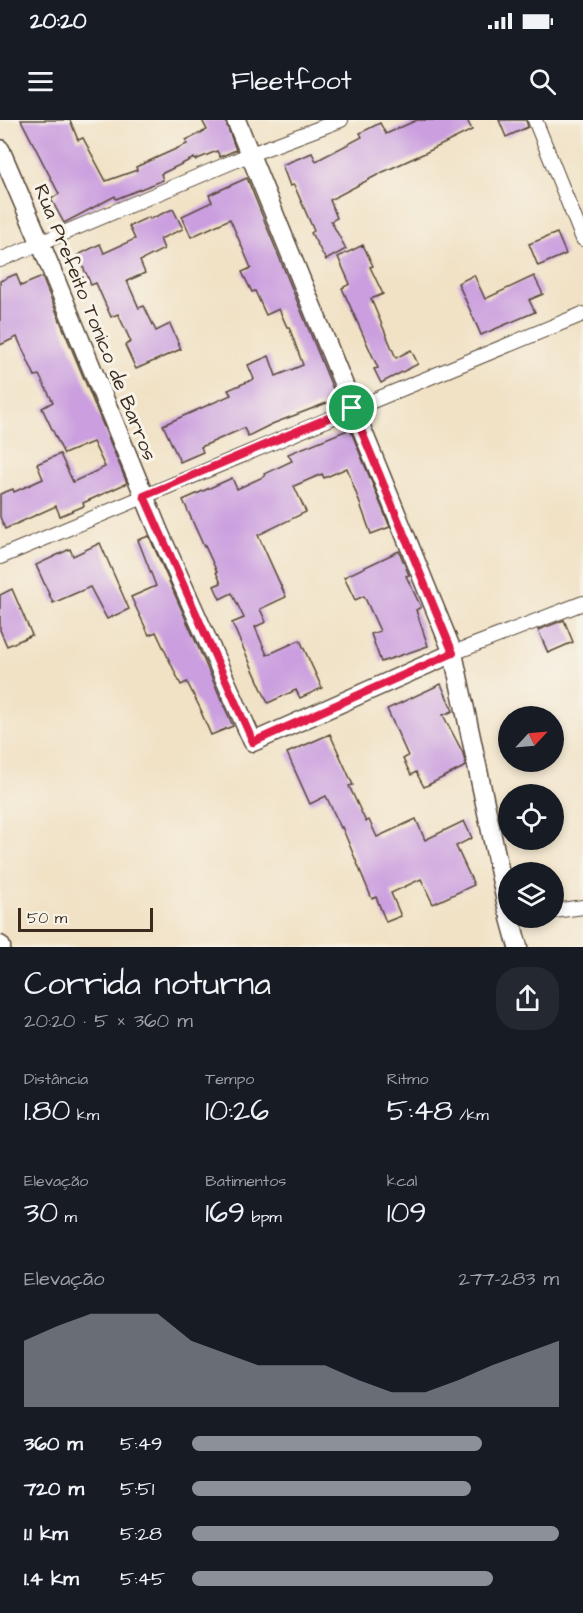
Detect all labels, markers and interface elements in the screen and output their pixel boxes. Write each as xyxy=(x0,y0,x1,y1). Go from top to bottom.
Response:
text: 20:20 xyxy=(30,6,87,37)
text: Fleetfoot xyxy=(231,62,352,100)
icon: menu xyxy=(24,65,57,98)
icon: search xyxy=(526,65,559,98)
street label: Rua Prefeito Tonico de Barros xyxy=(27,180,163,465)
pin xyxy=(326,382,377,433)
icon: arrive xyxy=(335,391,368,424)
north arrow xyxy=(498,706,564,772)
map controls xyxy=(498,706,564,928)
button: locate xyxy=(498,784,564,850)
button: layers xyxy=(498,862,564,928)
scale bar xyxy=(18,905,153,932)
text: 50 m xyxy=(27,907,67,929)
text: Corrida noturna xyxy=(24,961,271,1007)
button: share xyxy=(496,967,559,1030)
text: 20:20 · 5 × 360 m xyxy=(24,1007,193,1035)
text: Distância xyxy=(24,1068,88,1090)
text: Tempo xyxy=(205,1068,254,1090)
text: Ritmo xyxy=(387,1068,428,1090)
text: 1.80 xyxy=(24,1090,70,1132)
text: 10:26 xyxy=(205,1090,269,1132)
text: 5:48 xyxy=(387,1090,453,1132)
text: km xyxy=(70,1104,99,1126)
text: /km xyxy=(453,1104,489,1126)
text: Elevação xyxy=(24,1170,88,1192)
text: Batimentos xyxy=(205,1170,286,1192)
text: kcal xyxy=(387,1170,417,1192)
text: 30 xyxy=(24,1192,58,1234)
text: 169 xyxy=(205,1192,245,1234)
text: 109 xyxy=(387,1192,427,1234)
text: m xyxy=(58,1206,77,1228)
text: bpm xyxy=(245,1206,282,1228)
text: Elevação xyxy=(24,1265,104,1293)
text: 277–283 m xyxy=(459,1265,559,1293)
text: 360 m xyxy=(24,1430,83,1458)
text: 5:49 xyxy=(120,1430,163,1458)
text: 720 m xyxy=(24,1475,84,1503)
text: 5:51 xyxy=(120,1475,154,1503)
text: 1.1 km xyxy=(24,1520,68,1548)
text: 5:28 xyxy=(120,1520,162,1548)
text: 1.4 km xyxy=(24,1565,79,1593)
text: 5:45 xyxy=(120,1565,165,1593)

